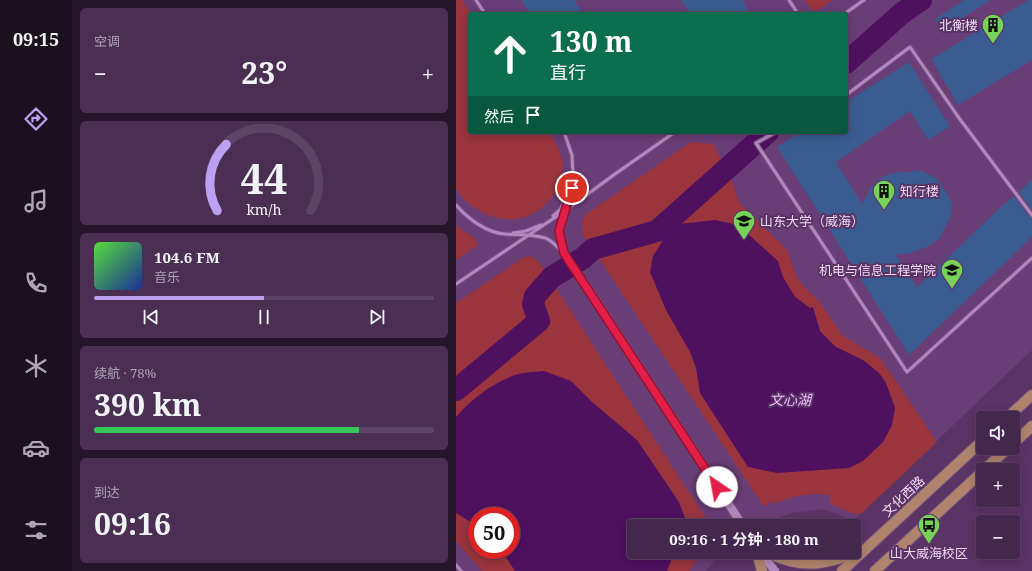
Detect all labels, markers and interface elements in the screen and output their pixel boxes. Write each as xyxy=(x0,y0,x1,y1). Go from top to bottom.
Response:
building icon: 北衡楼 xyxy=(980,12,1006,45)
place label: 北衡楼 xyxy=(939,16,978,34)
text: 130 m xyxy=(550,22,632,60)
text: 09:15 xyxy=(13,27,59,51)
icon: ahead xyxy=(484,28,536,80)
text: 空调 xyxy=(94,32,120,50)
text: 23° xyxy=(241,52,287,93)
text: − xyxy=(94,58,107,88)
text: + xyxy=(422,58,434,88)
text: 直行 xyxy=(550,60,586,84)
icon: arrive xyxy=(522,104,544,126)
icon: directions xyxy=(22,105,50,133)
text: 然后 xyxy=(484,106,514,126)
text: 44 xyxy=(240,150,288,206)
pin xyxy=(555,171,589,205)
icon: arrive xyxy=(561,177,583,199)
building icon: 知行楼 xyxy=(871,178,897,211)
place label: 知行楼 xyxy=(900,182,939,200)
icon: music xyxy=(22,187,50,215)
text: km/h xyxy=(246,199,282,218)
school or university icon: 山东大学（威海） xyxy=(731,208,757,241)
place label: 山东大学（威海） xyxy=(760,212,864,230)
text: 104.6 FM xyxy=(154,247,220,267)
school or university icon: 机电与信息工程学院 xyxy=(939,257,965,290)
place label: 机电与信息工程学院 xyxy=(819,261,936,279)
text: 音乐 xyxy=(154,268,180,286)
icon: phone xyxy=(22,269,50,297)
icon: previous xyxy=(140,306,162,328)
icon: pause xyxy=(253,306,275,328)
icon: next xyxy=(366,306,388,328)
icon: climate xyxy=(22,352,50,380)
text: 续航 · 78% xyxy=(94,364,156,382)
text: 390 km xyxy=(94,384,201,425)
water label: 文心湖 xyxy=(769,390,813,409)
map controls xyxy=(976,411,1020,559)
button: sound xyxy=(976,411,1020,455)
icon: car xyxy=(22,434,50,462)
button: + xyxy=(976,463,1020,507)
position arrow xyxy=(696,466,738,508)
street label: 文化西路 xyxy=(878,472,928,520)
text: 到达 xyxy=(94,483,120,501)
text: 09:16 xyxy=(94,503,171,544)
speed limit sign: 50 xyxy=(468,507,520,559)
bus stop icon: 山大威海校区 xyxy=(916,512,942,545)
button: − xyxy=(976,515,1020,559)
icon: filters xyxy=(22,516,50,544)
text: 09:16 · 1 分钟 · 180 m xyxy=(669,529,819,549)
place label: 山大威海校区 xyxy=(890,544,968,562)

